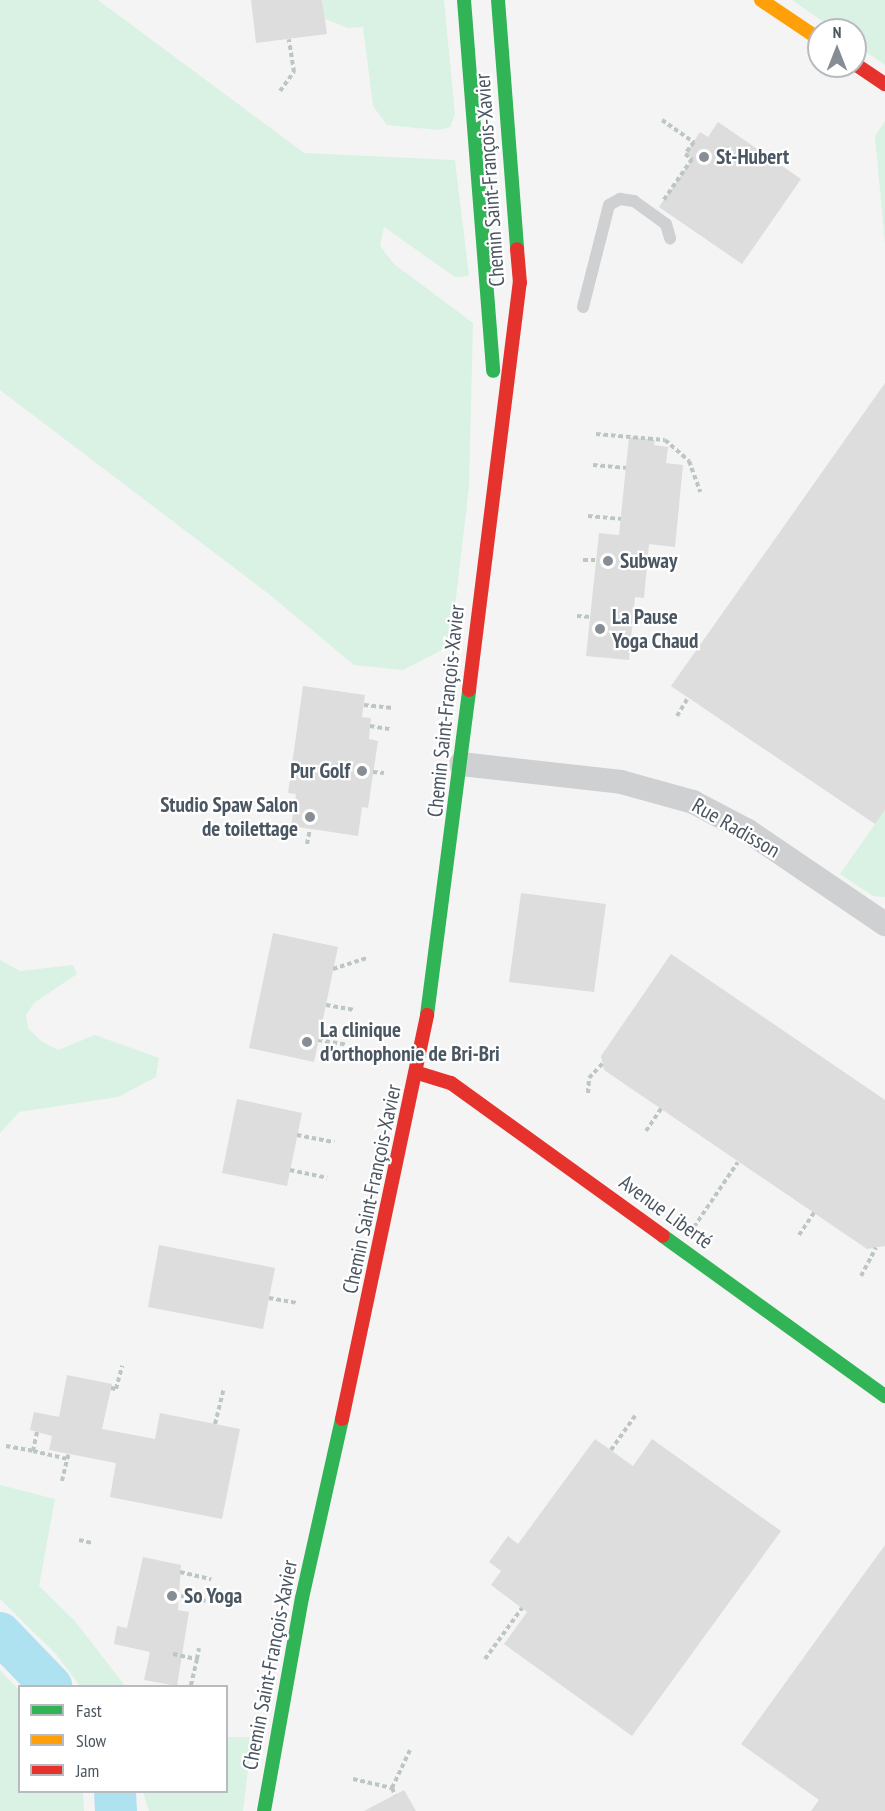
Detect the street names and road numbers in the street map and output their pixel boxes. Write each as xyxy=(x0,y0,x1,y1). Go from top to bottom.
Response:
street label: Chemin Saint-François-Xavier xyxy=(470,73,510,287)
street label: Chemin Saint-François-Xavier xyxy=(422,604,470,818)
street label: Rue Radisson xyxy=(688,793,784,863)
street label: Chemin Saint-François-Xavier xyxy=(337,1082,407,1296)
street label: Avenue Liberté xyxy=(614,1170,718,1254)
street label: Chemin Saint-François-Xavier xyxy=(237,1558,303,1772)

